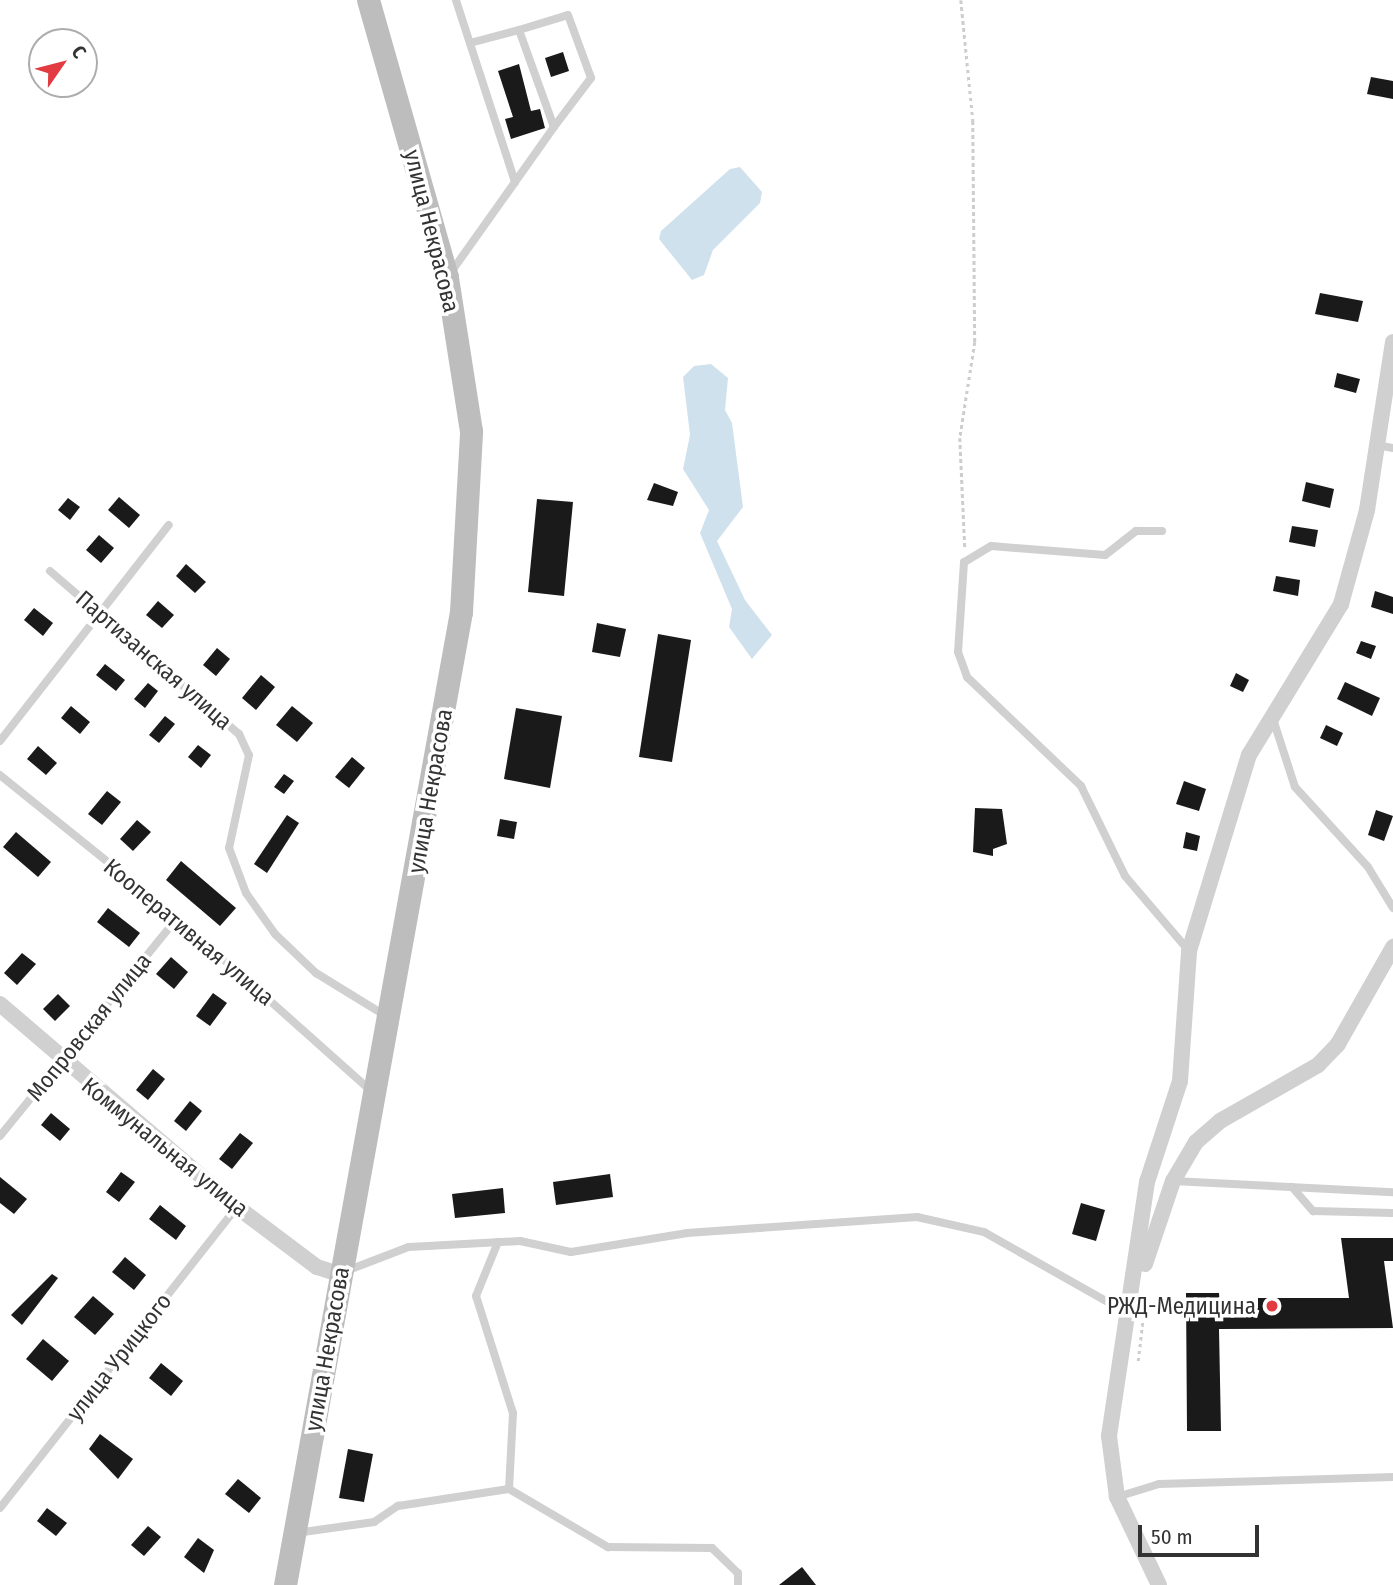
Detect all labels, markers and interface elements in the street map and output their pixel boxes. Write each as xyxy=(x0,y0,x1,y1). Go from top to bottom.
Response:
north arrow xyxy=(28,28,98,98)
text: С xyxy=(67,41,91,62)
street label: улица Некрасова xyxy=(398,147,466,315)
street label: Партизанская улица xyxy=(70,585,238,735)
street label: улица Некрасова xyxy=(402,707,458,875)
street label: Кооперативная улица xyxy=(98,853,280,1011)
street label: Мопровская улица xyxy=(21,947,157,1107)
street label: Коммунальная улица xyxy=(76,1071,254,1223)
street label: улица Некрасова xyxy=(299,1265,355,1433)
street label: улица Урицкого xyxy=(61,1288,177,1426)
place label: РЖД-Медицина xyxy=(1107,1292,1256,1320)
marker: РЖД-Медицина xyxy=(1262,1296,1282,1316)
scale bar xyxy=(1141,1512,1262,1556)
text: 50 m xyxy=(1151,1524,1193,1550)

